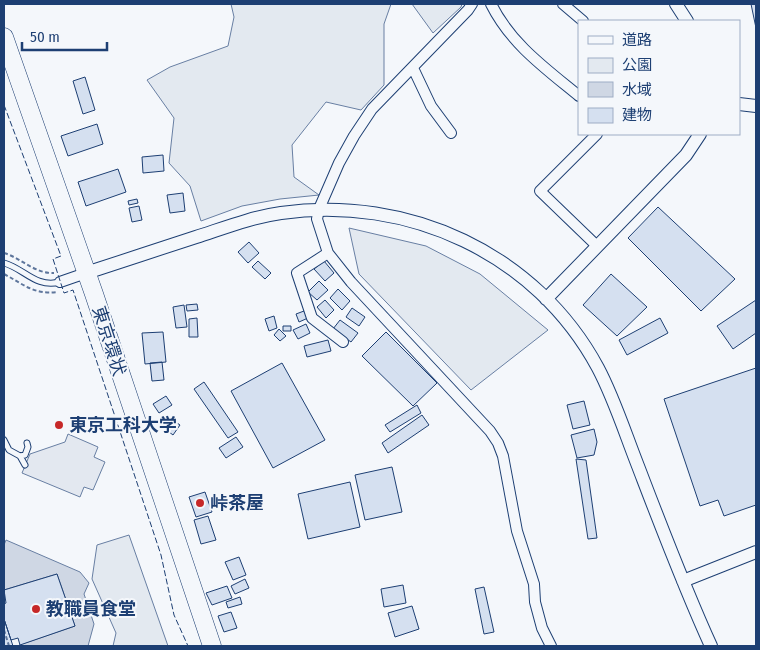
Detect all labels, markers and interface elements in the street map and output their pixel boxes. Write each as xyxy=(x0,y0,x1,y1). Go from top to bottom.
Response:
scale bar xyxy=(22,20,108,52)
legend xyxy=(578,20,740,135)
text: 50 m xyxy=(30,28,60,46)
text: 道路 xyxy=(622,31,652,49)
text: 公園 xyxy=(622,56,652,74)
text: 水域 xyxy=(622,81,652,99)
text: 建物 xyxy=(622,106,652,124)
street label: 東京環状 xyxy=(87,303,131,379)
place label: 東京工科大学 xyxy=(69,414,177,436)
marker: 東京工科大学 xyxy=(53,419,65,431)
place label: 峠茶屋 xyxy=(210,492,264,514)
marker: 峠茶屋 xyxy=(194,497,206,509)
place label: 教職員食堂 xyxy=(46,598,136,620)
marker: 教職員食堂 xyxy=(30,603,42,615)

